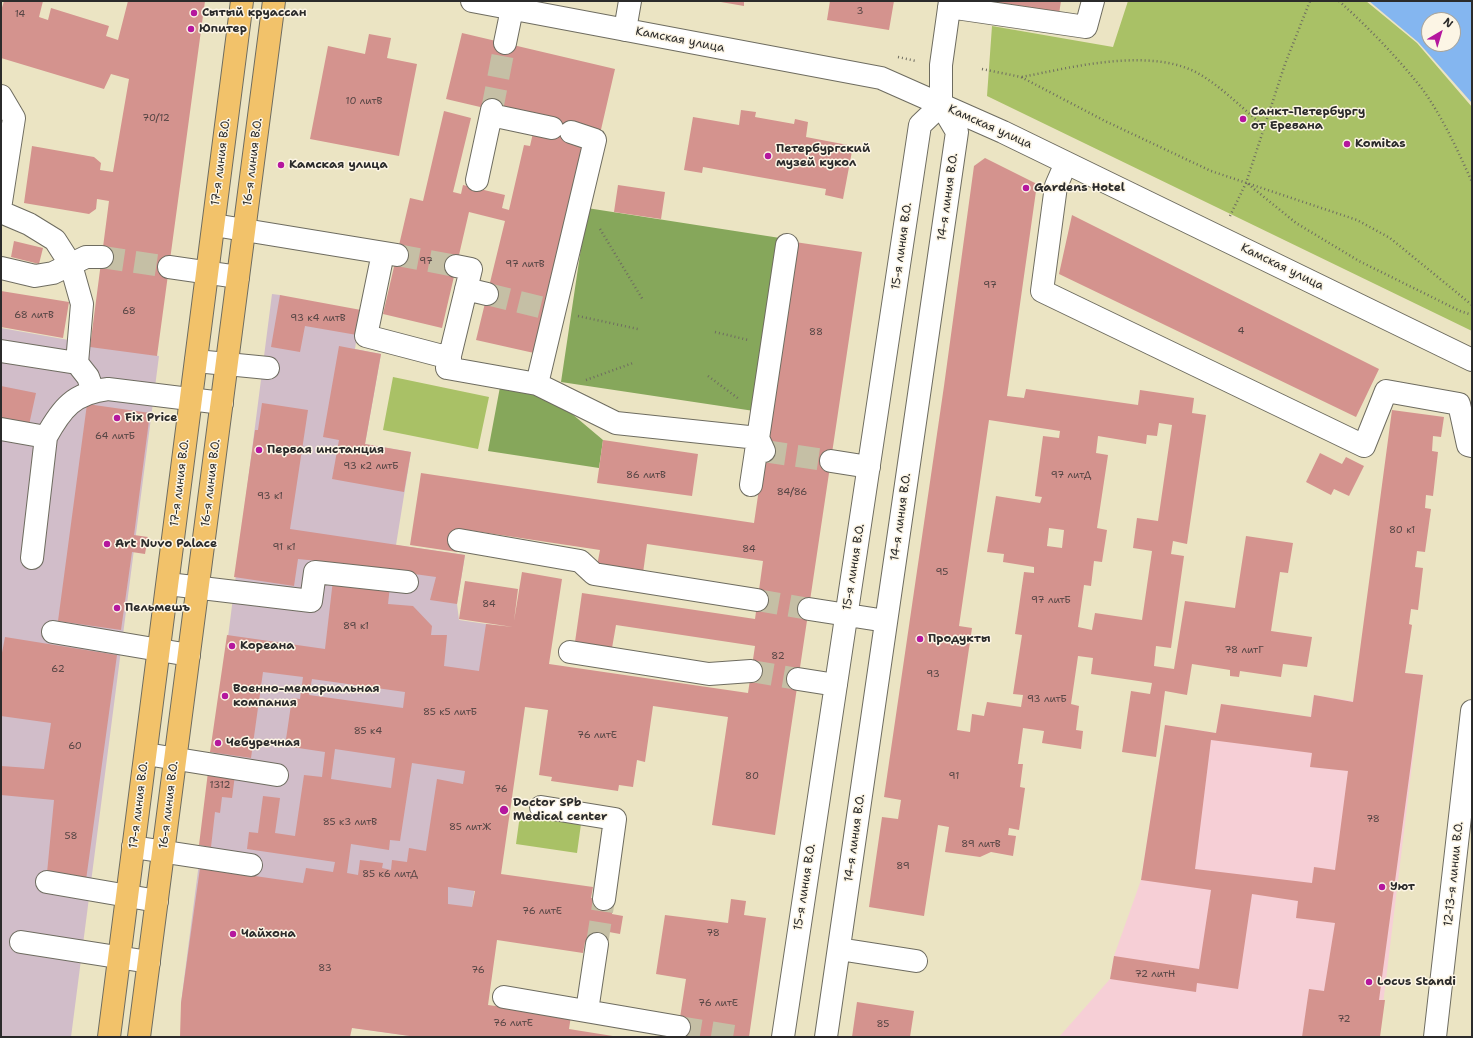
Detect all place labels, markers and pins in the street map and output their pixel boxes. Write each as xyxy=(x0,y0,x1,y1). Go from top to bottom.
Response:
place label: Сытый круассан xyxy=(202,6,307,20)
marker: Сытый круассан xyxy=(189,8,199,18)
place label: Юпитер xyxy=(199,22,247,36)
marker: Юпитер xyxy=(186,24,196,34)
place label: Санкт-Петербургу от Еревана xyxy=(1251,105,1365,133)
marker: Санкт-Петербургу от Еревана xyxy=(1238,114,1248,124)
place label: Komitas xyxy=(1355,137,1405,151)
marker: Komitas xyxy=(1342,139,1352,149)
place label: Петербургский музей кукол xyxy=(776,142,870,170)
marker: Петербургский музей кукол xyxy=(763,151,773,161)
place label: Камская улица xyxy=(289,158,388,172)
marker: Камская улица xyxy=(276,160,286,170)
place label: Gardens Hotel xyxy=(1034,181,1125,195)
marker: Gardens Hotel xyxy=(1021,183,1031,193)
place label: Fix Price xyxy=(125,411,178,425)
marker: Fix Price xyxy=(112,413,122,423)
place label: Первая инстанция xyxy=(267,443,384,457)
marker: Первая инстанция xyxy=(254,445,264,455)
place label: Art Nuvo Palace xyxy=(115,537,217,551)
marker: Art Nuvo Palace xyxy=(102,539,112,549)
place label: Пельмешъ xyxy=(125,601,190,615)
marker: Пельмешъ xyxy=(112,603,122,613)
place label: Продукты xyxy=(928,632,990,646)
marker: Продукты xyxy=(915,634,925,644)
place label: Кореана xyxy=(240,639,294,653)
marker: Кореана xyxy=(227,641,237,651)
place label: Военно-мемориальная компания xyxy=(233,682,380,710)
marker: Военно-мемориальная компания xyxy=(220,691,230,701)
place label: Чебуречная xyxy=(226,736,300,750)
marker: Чебуречная xyxy=(213,738,223,748)
place label: Doctor SPb Medical center xyxy=(513,796,608,824)
marker: Doctor SPb Medical center xyxy=(498,804,510,816)
place label: Уют xyxy=(1390,880,1415,894)
marker: Уют xyxy=(1377,882,1387,892)
place label: Чайхона xyxy=(241,927,296,941)
marker: Чайхона xyxy=(228,929,238,939)
place label: Locus Standi xyxy=(1377,975,1456,989)
marker: Locus Standi xyxy=(1364,977,1374,987)

